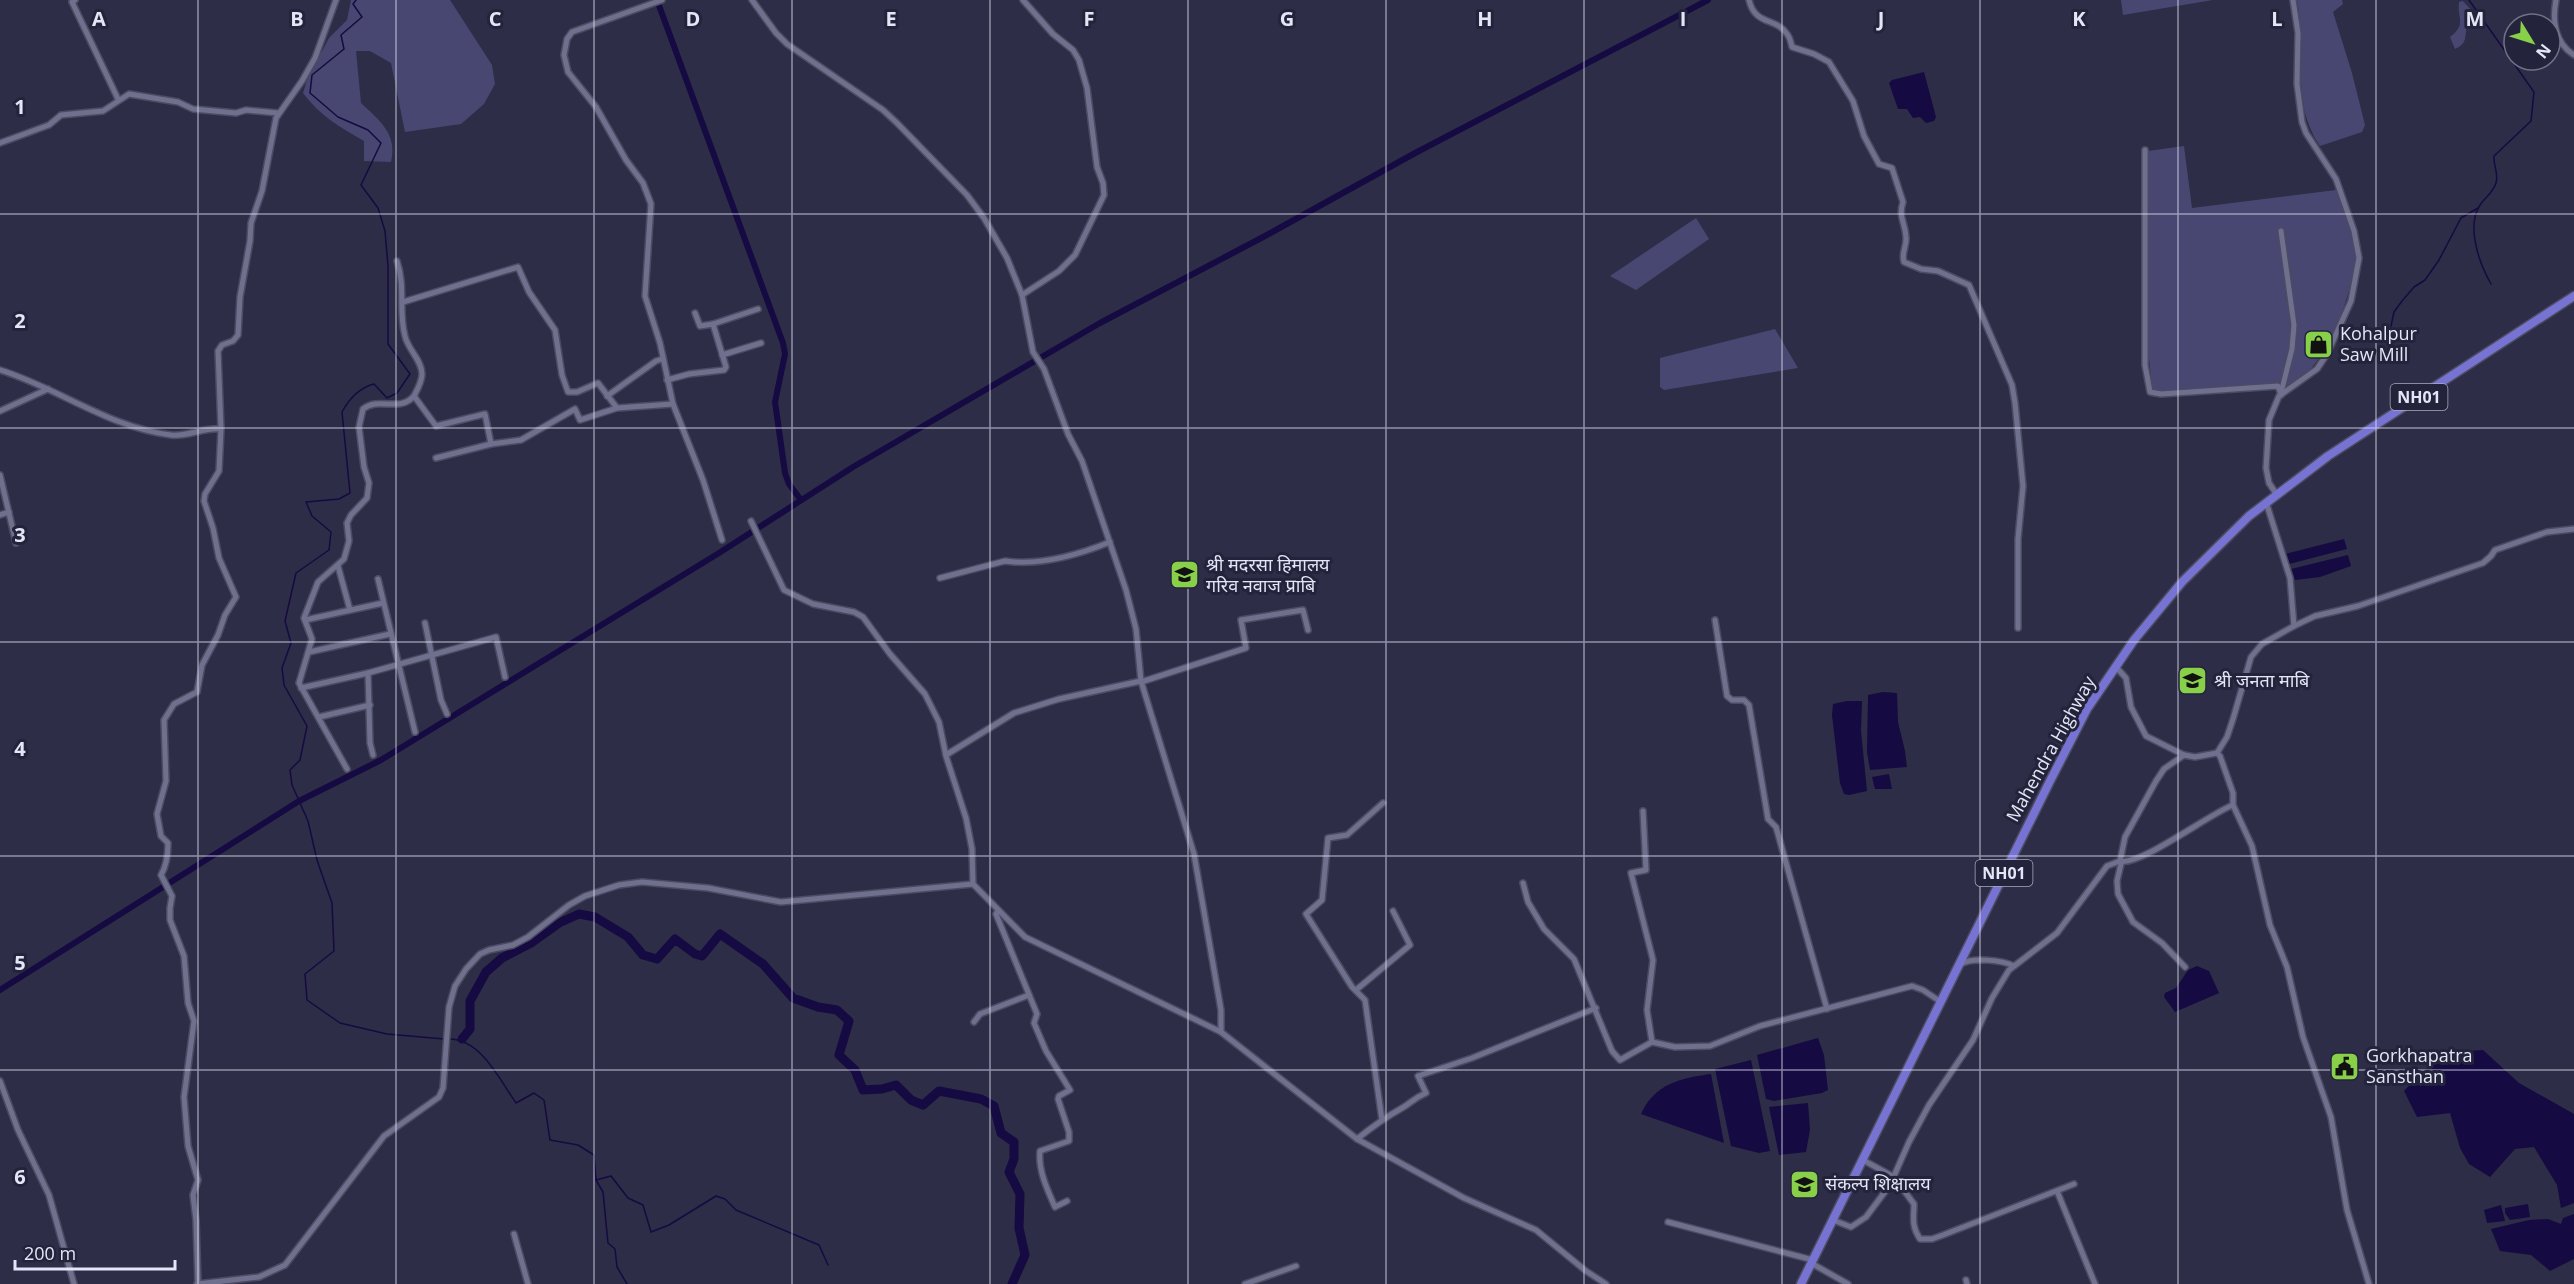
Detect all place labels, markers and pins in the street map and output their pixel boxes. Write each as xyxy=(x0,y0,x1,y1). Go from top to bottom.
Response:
place label: Kohalpur Saw Mill xyxy=(2340,321,2417,366)
shop icon: Kohalpur Saw Mill xyxy=(2303,328,2335,360)
place label: श्री मदरसा हिमालय गरिव नवाज प्राबि xyxy=(1206,552,1330,597)
school or university icon: श्री मदरसा हिमालय गरिव नवाज प्राबि xyxy=(1169,559,1201,591)
school or university icon: श्री जनता माबि xyxy=(2177,665,2209,697)
place label: श्री जनता माबि xyxy=(2214,668,2310,692)
place label: Gorkhapatra Sansthan xyxy=(2366,1043,2473,1088)
public building icon: Gorkhapatra Sansthan xyxy=(2329,1050,2361,1082)
school or university icon: संकल्प शिक्षालय xyxy=(1788,1168,1820,1200)
place label: संकल्प शिक्षालय xyxy=(1825,1171,1931,1195)

